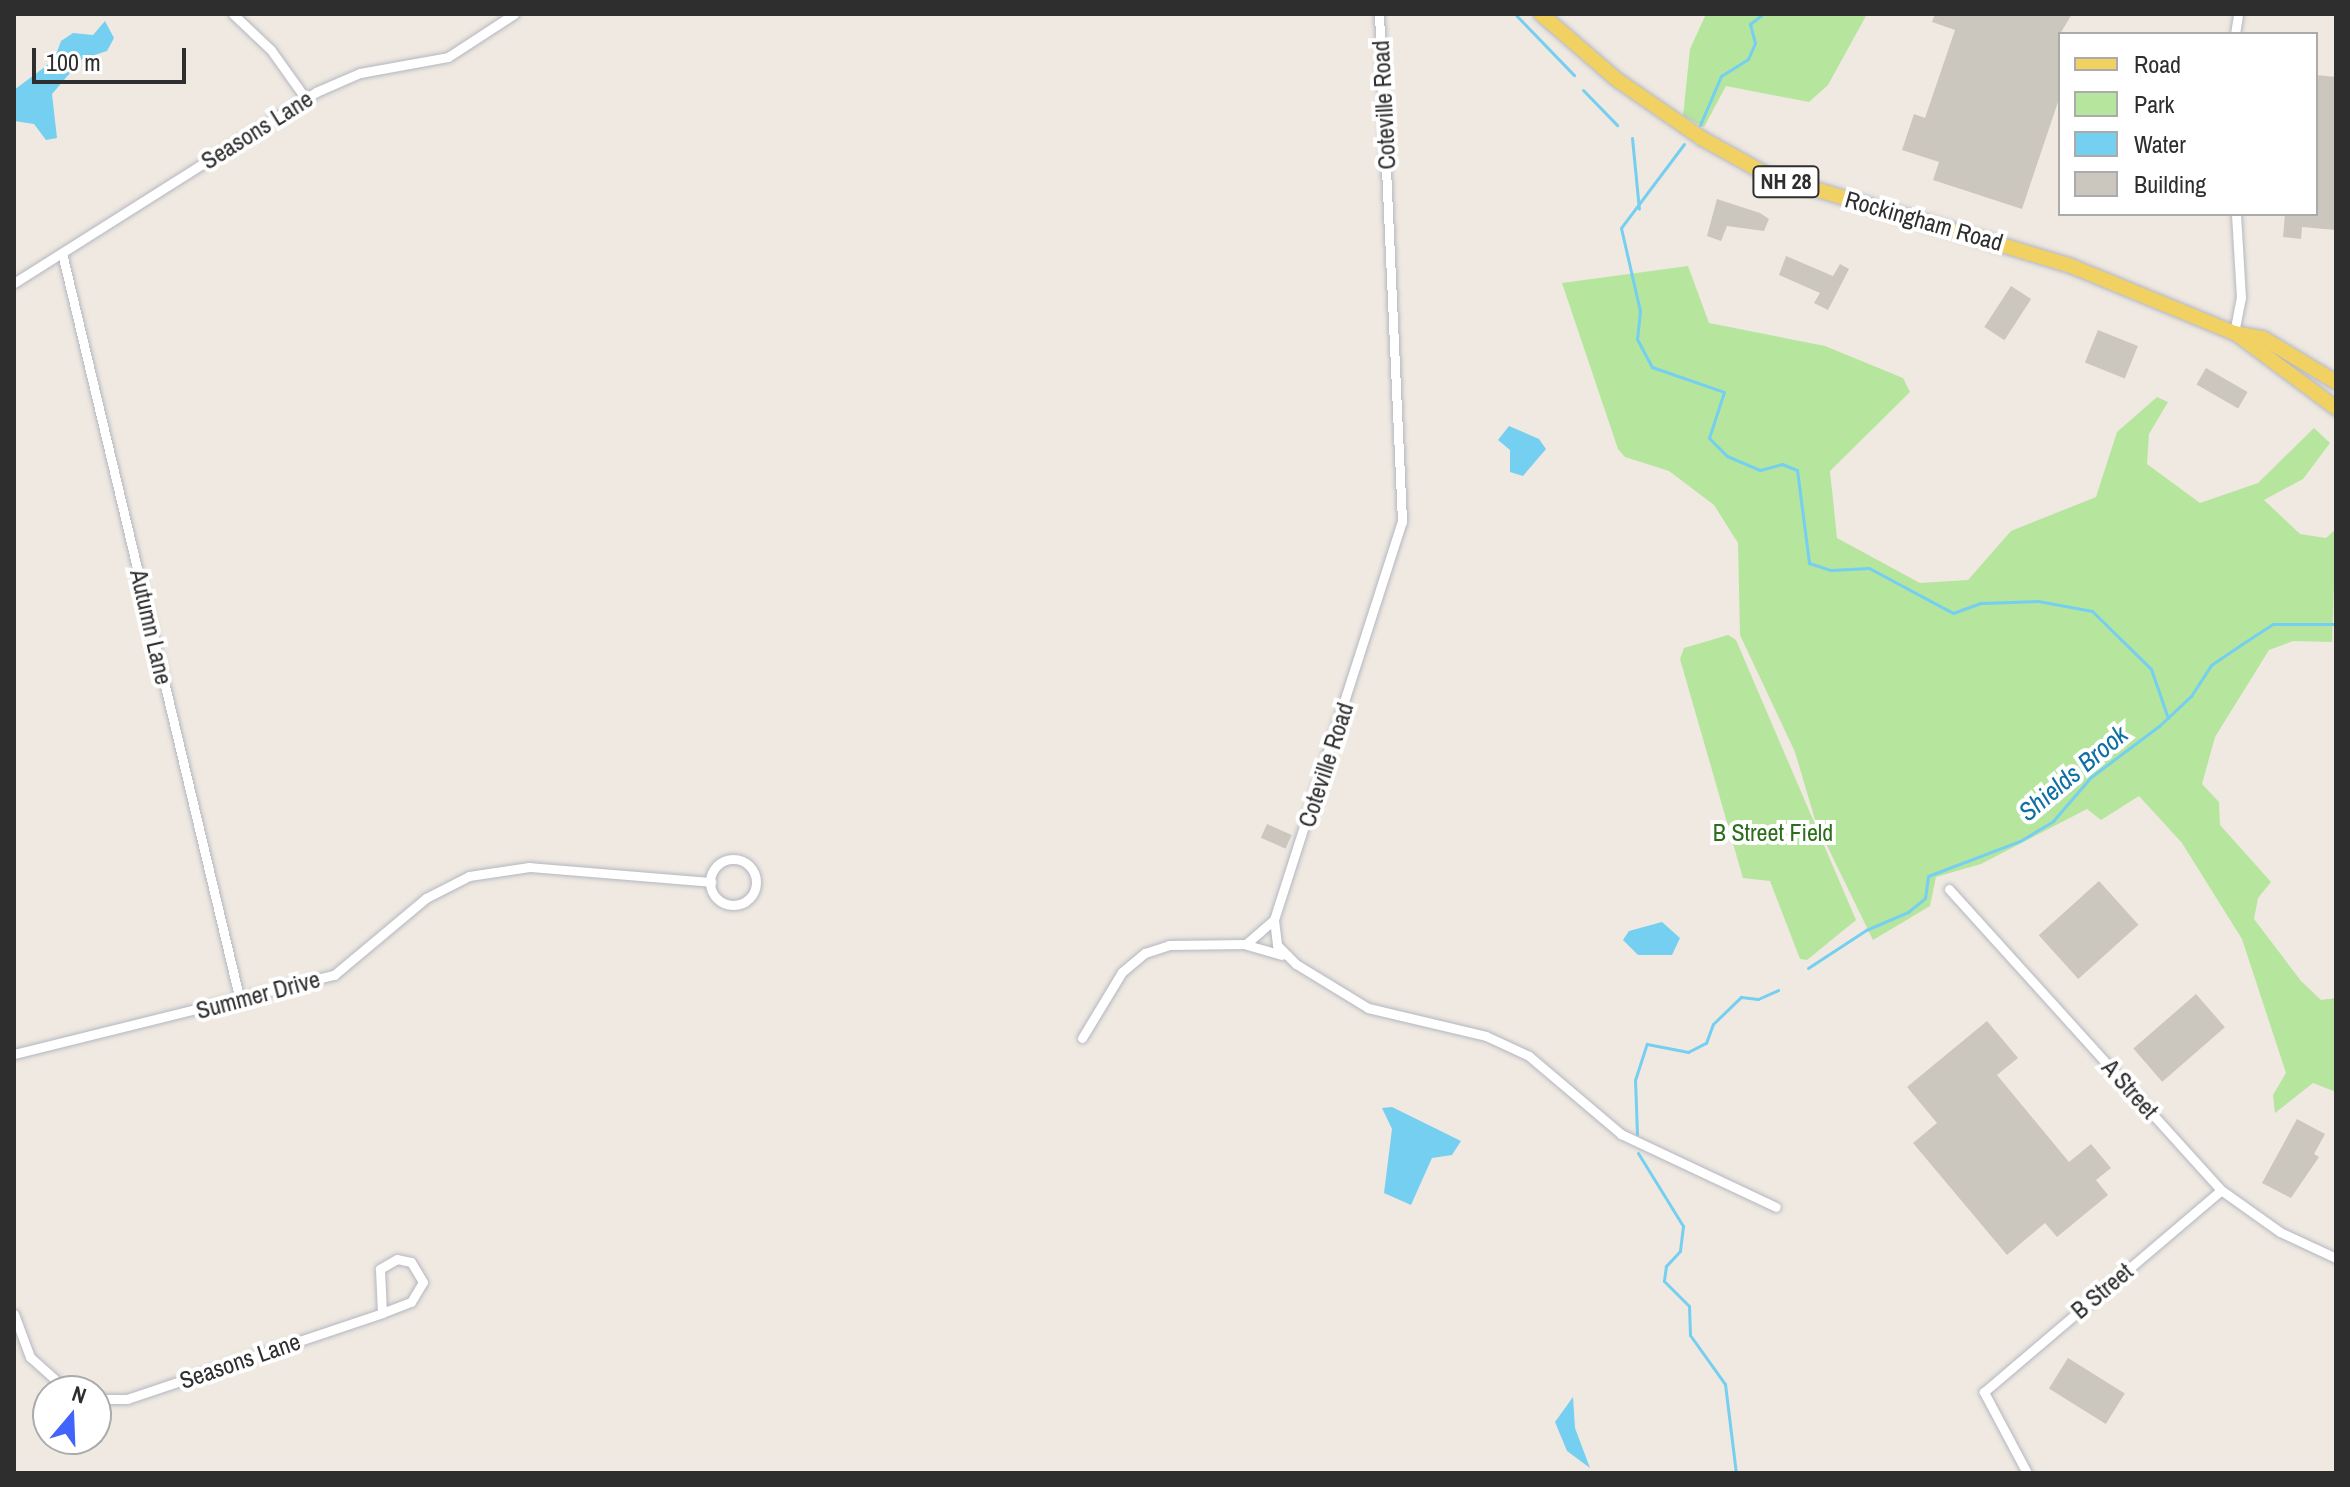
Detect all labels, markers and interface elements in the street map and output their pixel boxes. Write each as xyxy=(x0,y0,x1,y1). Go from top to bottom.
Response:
scale bar xyxy=(36,32,190,82)
legend xyxy=(2058,32,2318,216)
street label: Coteville Road xyxy=(1366,40,1402,170)
text: 100 m xyxy=(46,46,101,78)
text: Road xyxy=(2134,48,2181,80)
street label: Seasons Lane xyxy=(196,84,318,176)
text: Park xyxy=(2134,88,2174,120)
text: Water xyxy=(2134,128,2186,160)
road number: NH 28 xyxy=(1752,164,1820,200)
text: Building xyxy=(2134,168,2206,200)
street label: Rockingham Road xyxy=(1842,185,2006,257)
street label: Autumn Lane xyxy=(124,567,178,687)
street label: Coteville Road xyxy=(1292,699,1360,831)
water label: Shields Brook xyxy=(2012,718,2134,828)
park label: B Street Field xyxy=(1713,819,1833,847)
street label: Summer Drive xyxy=(193,965,323,1025)
street label: A Street xyxy=(2096,1053,2164,1125)
street label: B Street xyxy=(2066,1257,2138,1325)
street label: Seasons Lane xyxy=(176,1327,304,1395)
north arrow xyxy=(32,1375,112,1455)
text: N xyxy=(68,1378,90,1411)

